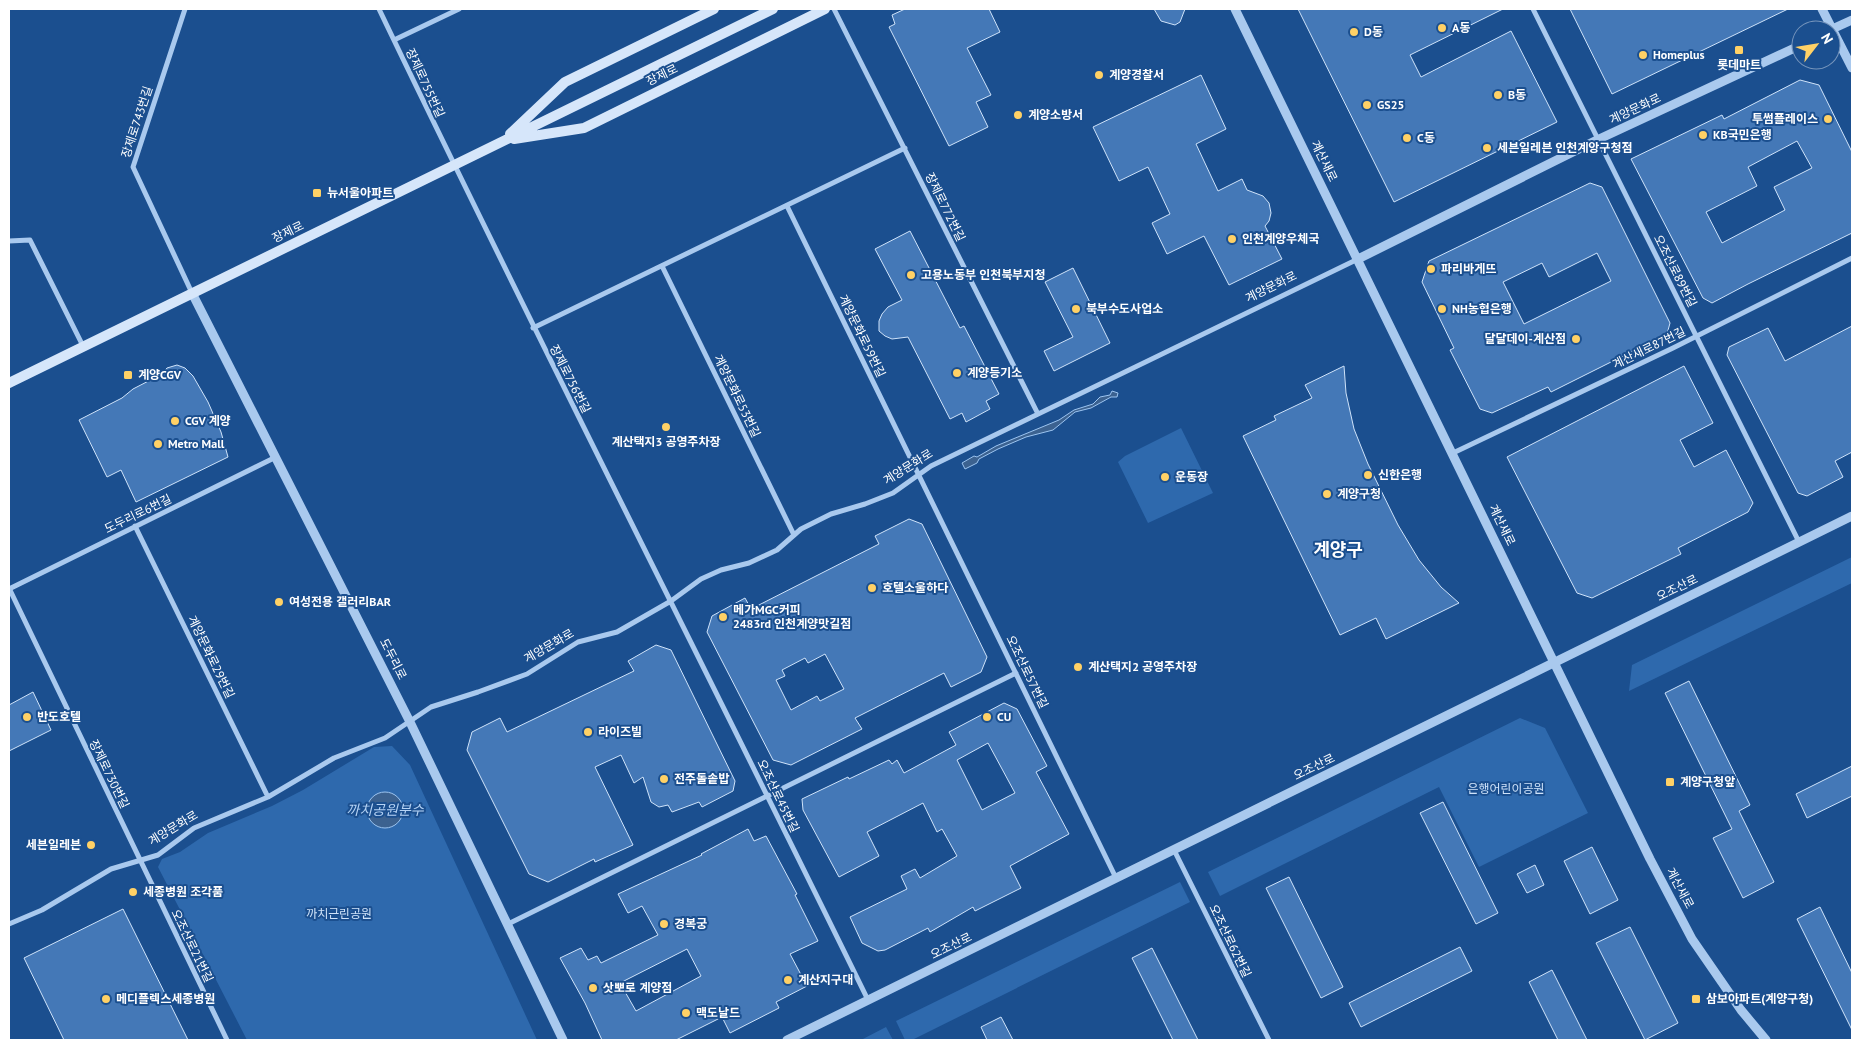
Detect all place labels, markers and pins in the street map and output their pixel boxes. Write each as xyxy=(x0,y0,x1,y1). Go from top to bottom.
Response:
place label: A동 xyxy=(1452,20,1470,35)
marker: A동 xyxy=(1436,22,1448,34)
place label: D동 xyxy=(1364,24,1383,39)
marker: D동 xyxy=(1348,26,1360,38)
marker: 롯데마트 xyxy=(1733,44,1745,56)
place label: Homeplus xyxy=(1653,47,1705,62)
marker: Homeplus xyxy=(1637,49,1649,61)
place label: 롯데마트 xyxy=(1717,57,1761,72)
place label: 계양경찰서 xyxy=(1109,67,1164,82)
marker: 계양경찰서 xyxy=(1093,69,1105,81)
place label: B동 xyxy=(1508,87,1526,102)
marker: B동 xyxy=(1492,89,1504,101)
place label: GS25 xyxy=(1377,97,1404,112)
marker: GS25 xyxy=(1361,99,1373,111)
place label: 계양소방서 xyxy=(1028,107,1083,122)
marker: 계양소방서 xyxy=(1012,109,1024,121)
place label: 투썸플레이스 xyxy=(1752,111,1818,126)
marker: 투썸플레이스 xyxy=(1822,113,1834,125)
place label: KB국민은행 xyxy=(1713,127,1772,142)
marker: KB국민은행 xyxy=(1697,129,1709,141)
place label: C동 xyxy=(1417,130,1435,145)
marker: C동 xyxy=(1401,132,1413,144)
place label: 세븐일레븐 인천계앙구청점 xyxy=(1497,140,1633,155)
marker: 세븐일레븐 인천계앙구청점 xyxy=(1481,142,1493,154)
place label: 뉴서울아파트 xyxy=(327,185,393,200)
marker: 뉴서울아파트 xyxy=(311,187,323,199)
place label: 인천계양우체국 xyxy=(1242,231,1319,246)
marker: 인천계양우체국 xyxy=(1226,233,1238,245)
place label: 파리바게뜨 xyxy=(1441,261,1496,276)
marker: 파리바게뜨 xyxy=(1425,263,1437,275)
place label: 고용노동부 인천북부지청 xyxy=(921,267,1045,282)
marker: 고용노동부 인천북부지청 xyxy=(905,269,917,281)
place label: 북부수도사업소 xyxy=(1086,301,1163,316)
place label: NH농협은행 xyxy=(1452,301,1512,316)
marker: 북부수도사업소 xyxy=(1070,303,1082,315)
marker: NH농협은행 xyxy=(1436,303,1448,315)
place label: 달달데이-계산점 xyxy=(1484,331,1566,346)
marker: 달달데이-계산점 xyxy=(1570,333,1582,345)
place label: 계양등기소 xyxy=(967,365,1022,380)
place label: 계양CGV xyxy=(138,367,182,382)
marker: 계양등기소 xyxy=(951,367,963,379)
marker: 계양CGV xyxy=(122,369,134,381)
place label: CGV 계양 xyxy=(185,413,231,428)
marker: CGV 계양 xyxy=(169,415,181,427)
marker: 계산택지3 공영주차장 xyxy=(660,421,672,433)
place label: 계산택지3 공영주차장 xyxy=(611,434,721,449)
place label: Metro Mall xyxy=(168,436,225,451)
marker: Metro Mall xyxy=(152,438,164,450)
place label: 신한은행 xyxy=(1378,467,1422,482)
place label: 운동장 xyxy=(1175,469,1208,484)
marker: 신한은행 xyxy=(1362,469,1374,481)
marker: 운동장 xyxy=(1159,471,1171,483)
place label: 계양구청 xyxy=(1337,486,1381,501)
marker: 계양구청 xyxy=(1321,488,1333,500)
place label: 호텔소울하다 xyxy=(882,580,948,595)
marker: 호텔소울하다 xyxy=(866,582,878,594)
place label: 여성전용 갤러리BAR xyxy=(289,594,392,609)
marker: 여성전용 갤러리BAR xyxy=(273,596,285,608)
place label: 메가MGC커피 2483rd 인천계양맛길점 xyxy=(733,602,851,631)
marker: 메가MGC커피 2483rd 인천계양맛길점 xyxy=(717,611,729,623)
place label: 계산택지2 공영주차장 xyxy=(1088,659,1197,674)
marker: 계산택지2 공영주차장 xyxy=(1072,661,1084,673)
place label: 반도호텔 xyxy=(37,709,81,724)
place label: CU xyxy=(997,709,1011,724)
marker: 반도호텔 xyxy=(21,711,33,723)
marker: CU xyxy=(981,711,993,723)
place label: 라이즈빌 xyxy=(598,724,642,739)
marker: 라이즈빌 xyxy=(582,726,594,738)
place label: 전주돌솥밥 xyxy=(674,771,729,786)
marker: 전주돌솥밥 xyxy=(658,773,670,785)
place label: 계양구청앞 xyxy=(1680,774,1735,789)
marker: 계양구청앞 xyxy=(1664,776,1676,788)
place label: 세븐일레븐 xyxy=(26,837,81,852)
marker: 세븐일레븐 xyxy=(85,839,97,851)
place label: 세종병원 조각품 xyxy=(143,884,223,899)
marker: 세종병원 조각품 xyxy=(127,886,139,898)
place label: 경복궁 xyxy=(674,916,707,931)
marker: 경복궁 xyxy=(658,918,670,930)
place label: 계산지구대 xyxy=(798,972,853,987)
marker: 계산지구대 xyxy=(782,974,794,986)
place label: 삿뽀로 계양점 xyxy=(603,980,672,995)
marker: 삿뽀로 계양점 xyxy=(587,982,599,994)
place label: 메디플렉스세종병원 xyxy=(116,991,215,1006)
place label: 삼보아파트(계양구청) xyxy=(1706,991,1813,1006)
marker: 메디플렉스세종병원 xyxy=(100,993,112,1005)
marker: 삼보아파트(계양구청) xyxy=(1690,993,1702,1005)
place label: 맥도날드 xyxy=(696,1005,740,1020)
marker: 맥도날드 xyxy=(680,1007,692,1019)

